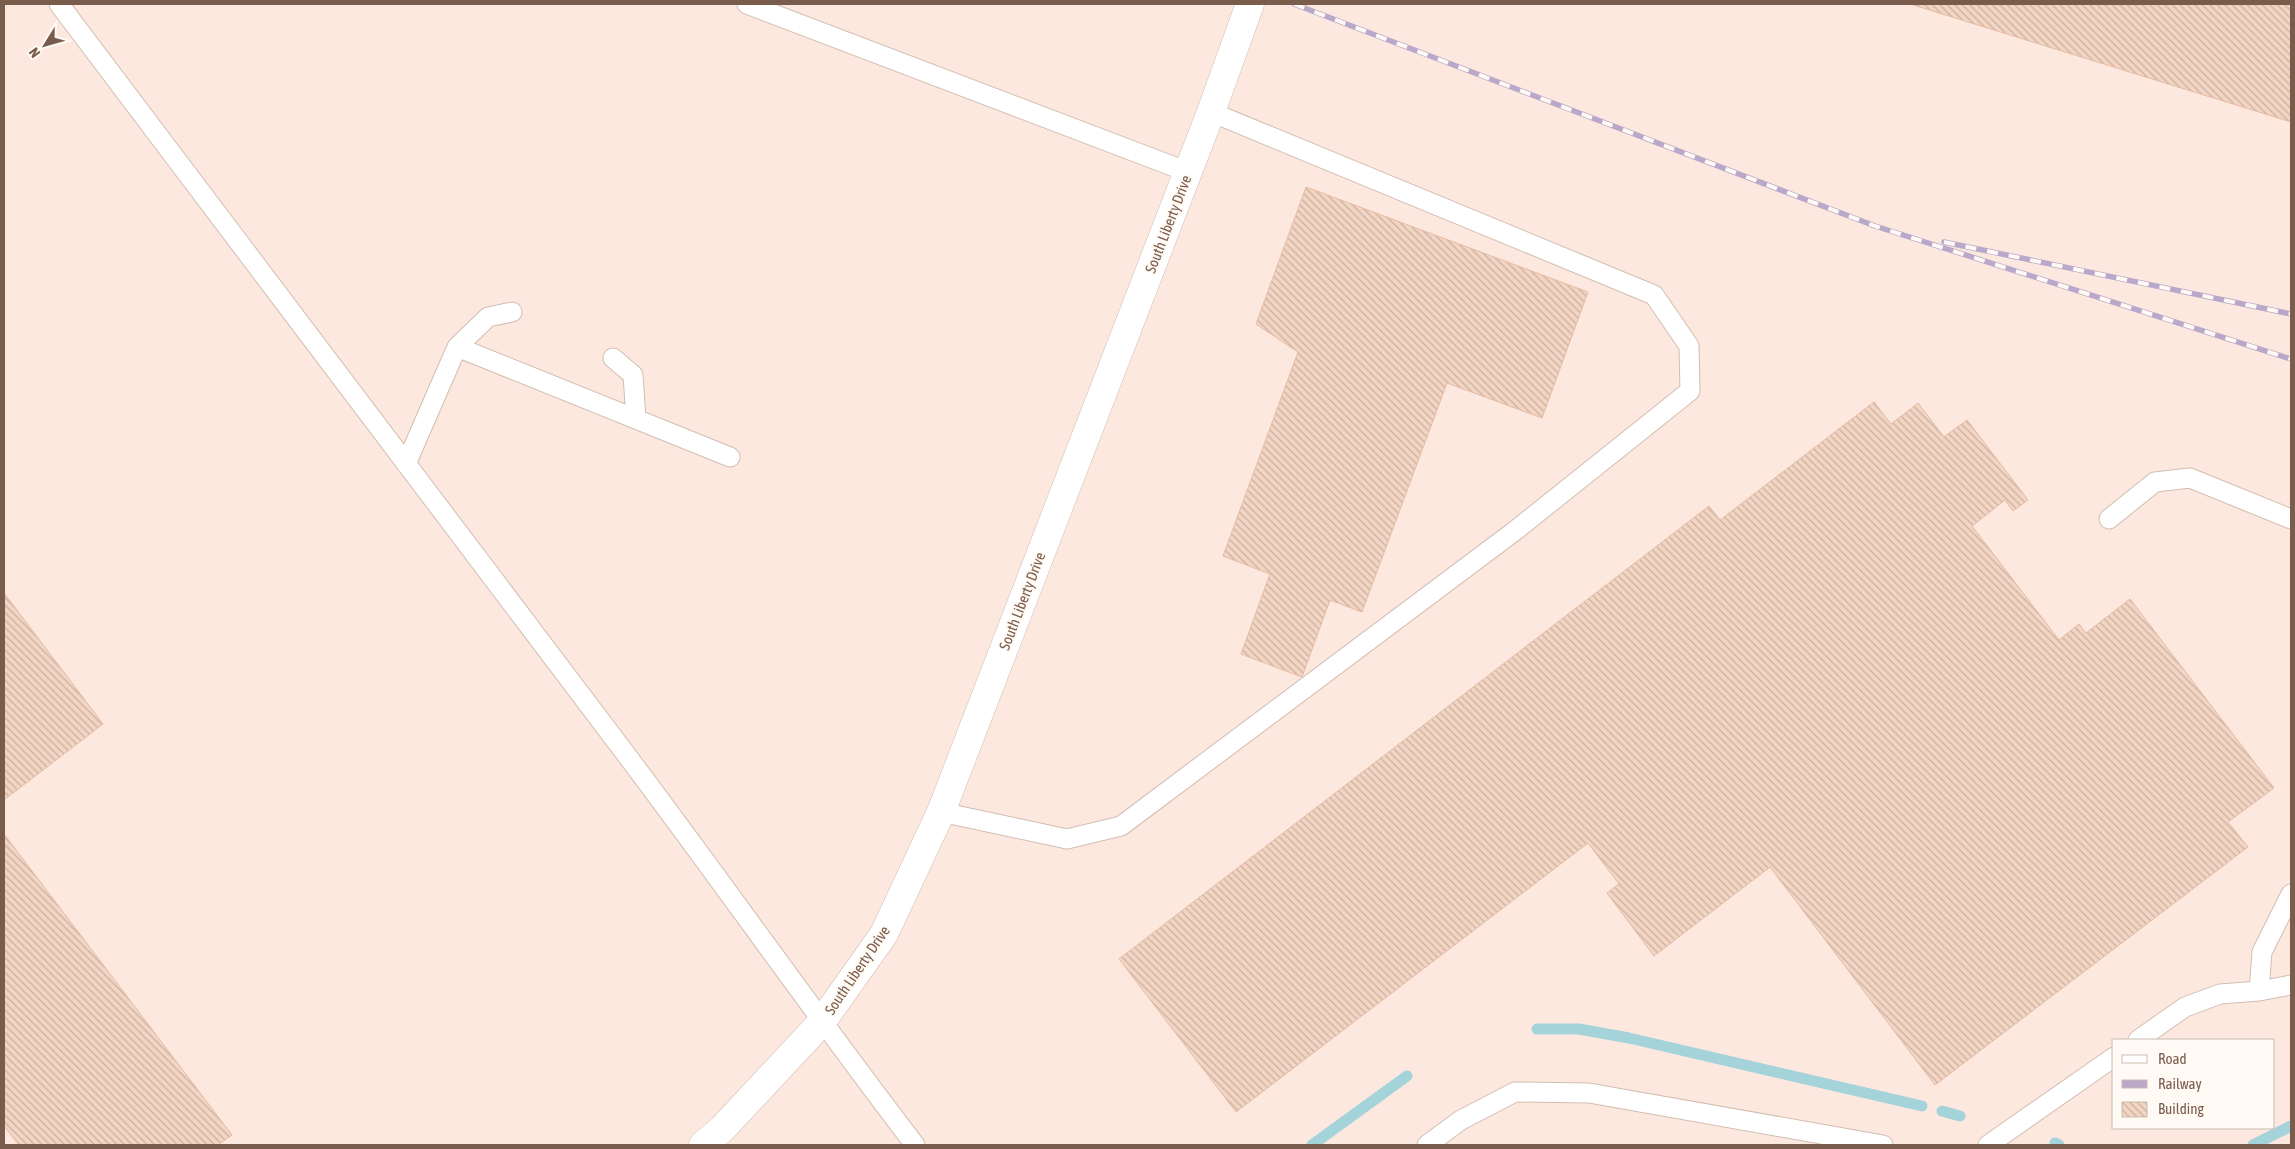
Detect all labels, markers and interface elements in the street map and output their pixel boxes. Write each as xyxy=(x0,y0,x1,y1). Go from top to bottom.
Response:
north arrow xyxy=(20,20,70,70)
text: N xyxy=(26,45,43,61)
street label: South Liberty Drive xyxy=(1142,173,1195,275)
street label: South Liberty Drive xyxy=(996,550,1049,652)
street label: South Liberty Drive xyxy=(821,922,893,1018)
legend xyxy=(2112,1039,2275,1129)
text: Road xyxy=(2158,1050,2187,1067)
text: Railway xyxy=(2158,1075,2202,1092)
text: Building xyxy=(2158,1100,2204,1117)

